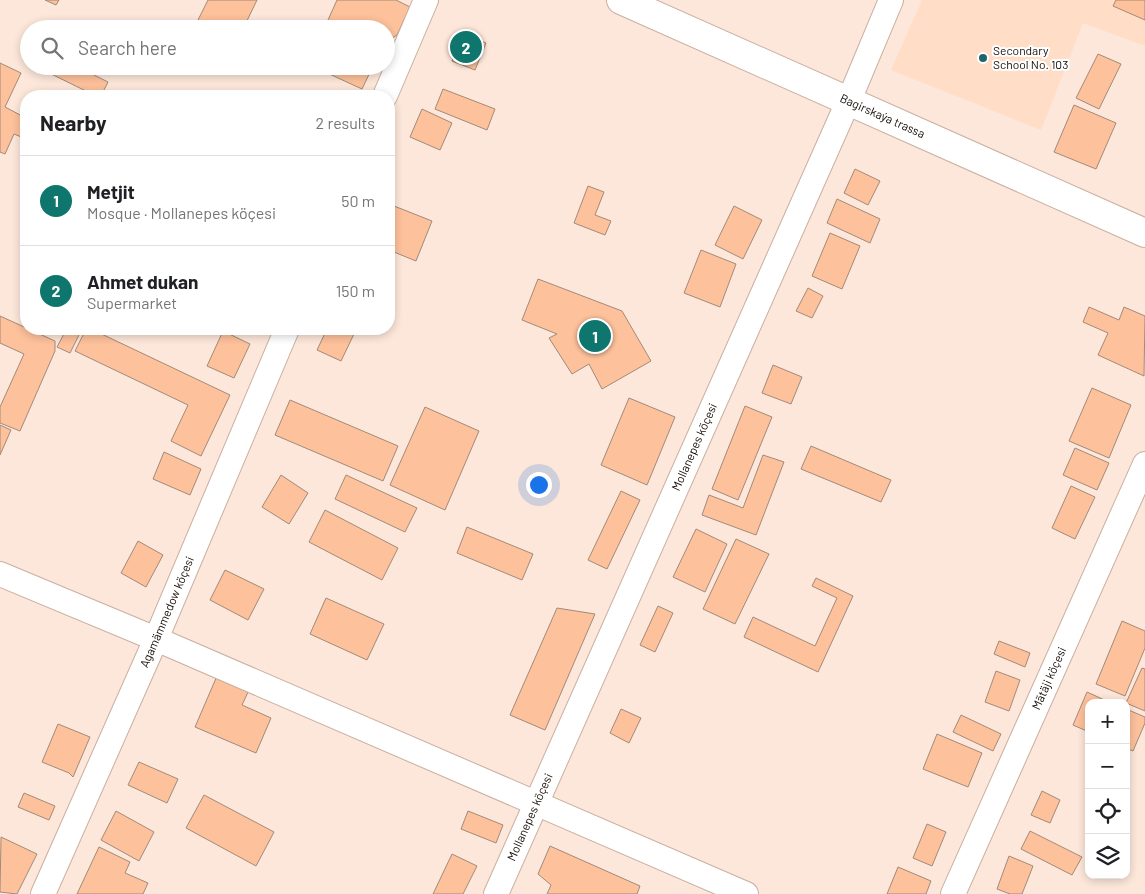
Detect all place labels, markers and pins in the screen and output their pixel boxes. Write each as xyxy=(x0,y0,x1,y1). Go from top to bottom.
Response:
pin: 2 xyxy=(450,28,482,66)
place label: Secondary School No. 103 xyxy=(993,43,1068,71)
marker: Secondary School No. 103 xyxy=(977,52,989,64)
pin: 1 xyxy=(579,317,611,355)

